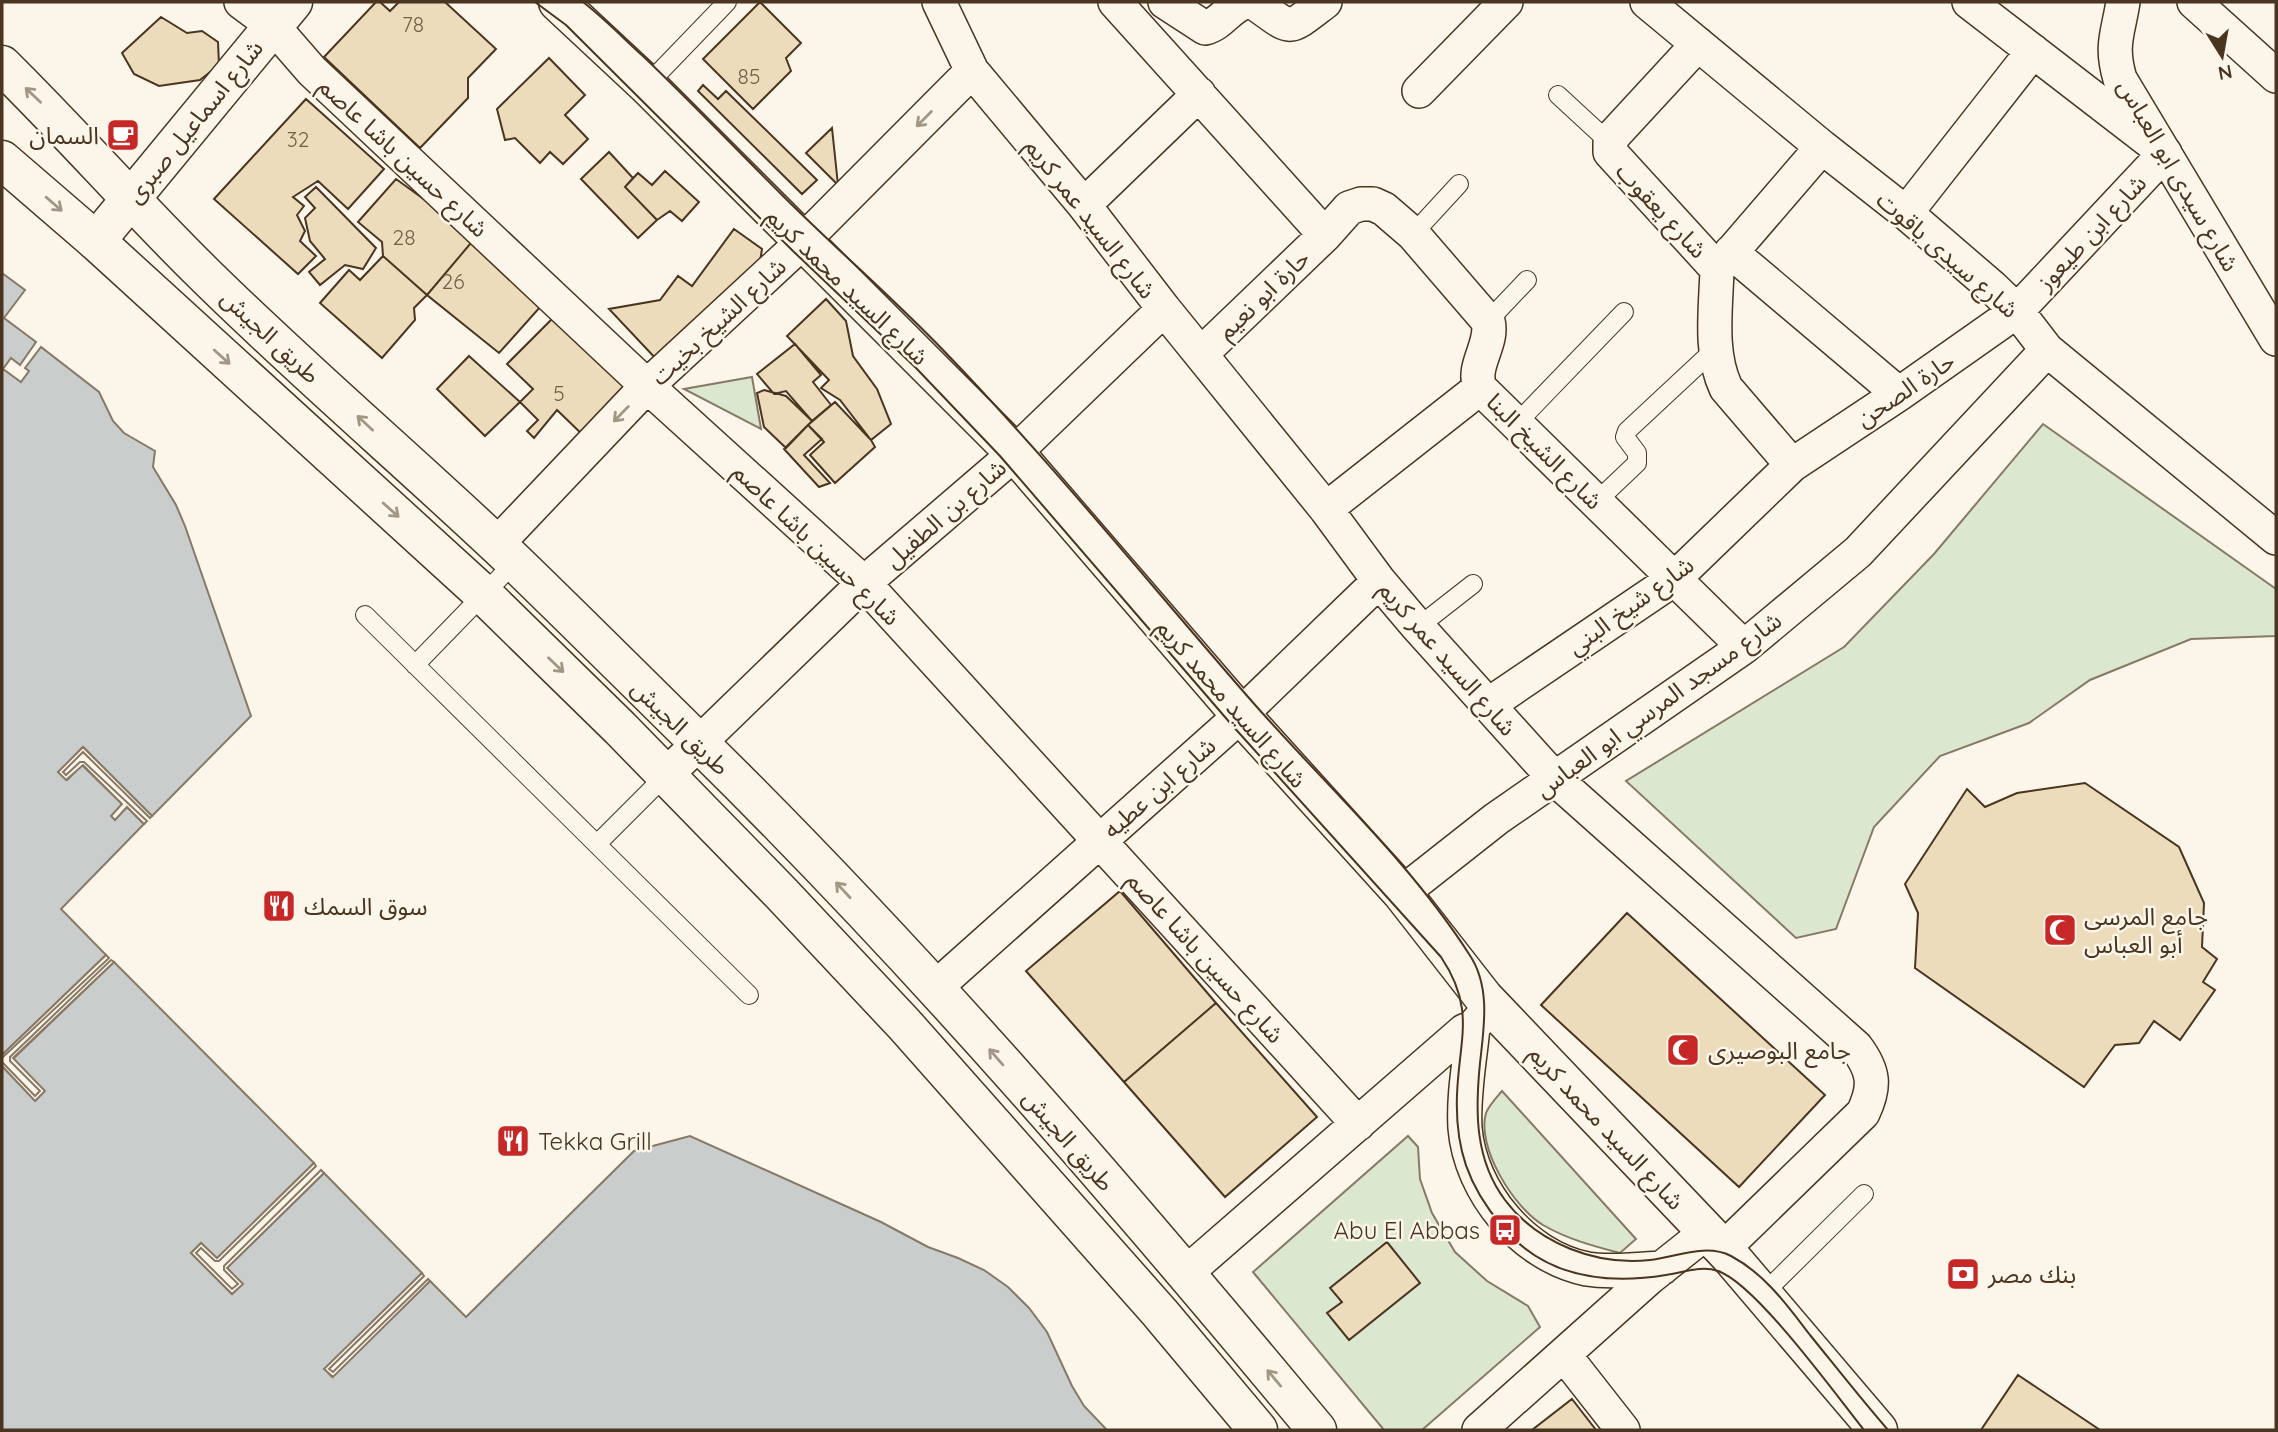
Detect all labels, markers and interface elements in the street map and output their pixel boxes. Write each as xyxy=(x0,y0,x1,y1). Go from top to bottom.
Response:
house number: 78 xyxy=(402,11,424,37)
north arrow xyxy=(2187,21,2257,91)
street label: شارع اسماعيل صبرى xyxy=(119,33,271,211)
text: N xyxy=(2216,60,2234,86)
house number: 85 xyxy=(738,63,760,89)
street label: شارع حسين باشا عاصم xyxy=(311,71,495,245)
street label: شارع سيدى ابو العباس xyxy=(2109,73,2246,278)
one-way arrow xyxy=(25,87,42,104)
one-way arrow xyxy=(916,110,933,127)
cafe icon: السمان xyxy=(104,116,142,154)
place label: السمان xyxy=(29,120,99,150)
house number: 32 xyxy=(287,126,309,152)
street label: شارع السيد عمر كريم xyxy=(1017,132,1163,306)
street label: شارع يعقوب xyxy=(1608,156,1714,266)
street label: شارع ابن طيعوز xyxy=(2029,168,2154,299)
street label: شارع سيدى ياقوت xyxy=(1869,184,2025,326)
one-way arrow xyxy=(45,196,63,212)
street label: شارع السيد محمد كريم xyxy=(758,201,936,373)
house number: 28 xyxy=(393,224,415,250)
street label: حارة ابو نعيم xyxy=(1211,243,1317,347)
street label: شارع الشيخ بخيت xyxy=(644,251,794,393)
house number: 26 xyxy=(442,268,464,294)
street label: طريق الجيش xyxy=(214,282,327,390)
street label: حارة الصحن xyxy=(1850,345,1960,433)
one-way arrow xyxy=(213,348,230,365)
house number: 5 xyxy=(553,380,565,406)
street label: شارع الشيخ البنا xyxy=(1478,387,1609,518)
one-way arrow xyxy=(612,405,629,422)
one-way arrow xyxy=(356,415,374,431)
street label: شارع بن الطفيل xyxy=(878,452,1014,576)
street label: شارع حسين باشا عاصم xyxy=(725,456,907,634)
one-way arrow xyxy=(382,501,399,518)
street label: شارع شيخ البني xyxy=(1561,549,1702,665)
street label: شارع السيد عمر كريم xyxy=(1370,574,1523,744)
street label: شارع مسجد المرسي ابو العباس xyxy=(1529,604,1790,807)
street label: شارع السيد محمد كريم xyxy=(1148,612,1314,796)
one-way arrow xyxy=(548,657,565,674)
street label: طريق الجيش xyxy=(625,673,736,782)
street label: شارع ابن عطيه xyxy=(1097,730,1223,846)
street label: شارع حسين باشا عاصم xyxy=(1119,865,1291,1051)
one-way arrow xyxy=(834,882,851,899)
restaurant icon: سوق السمك xyxy=(260,887,298,925)
place label: سوق السمك xyxy=(304,891,428,921)
place label: جامع المرسى أبو العباس xyxy=(2084,901,2208,959)
mosque icon: جامع المرسى أبو العباس xyxy=(2041,911,2079,949)
mosque icon: جامع البوصيرى xyxy=(1664,1031,1702,1069)
place label: جامع البوصيرى xyxy=(1708,1035,1851,1068)
street label: شارع السيد محمد كريم xyxy=(1521,1038,1691,1218)
one-way arrow xyxy=(989,1049,1005,1067)
street label: طريق الجيش xyxy=(1016,1083,1121,1198)
restaurant icon: Tekka Grill xyxy=(494,1122,532,1160)
place label: Tekka Grill xyxy=(538,1126,652,1156)
bus stop icon: Abu El Abbas xyxy=(1486,1211,1524,1249)
place label: Abu El Abbas xyxy=(1334,1215,1480,1245)
bank icon: بنك مصر xyxy=(1944,1255,1982,1293)
place label: بنك مصر xyxy=(1987,1259,2076,1289)
one-way arrow xyxy=(1266,1369,1281,1387)

